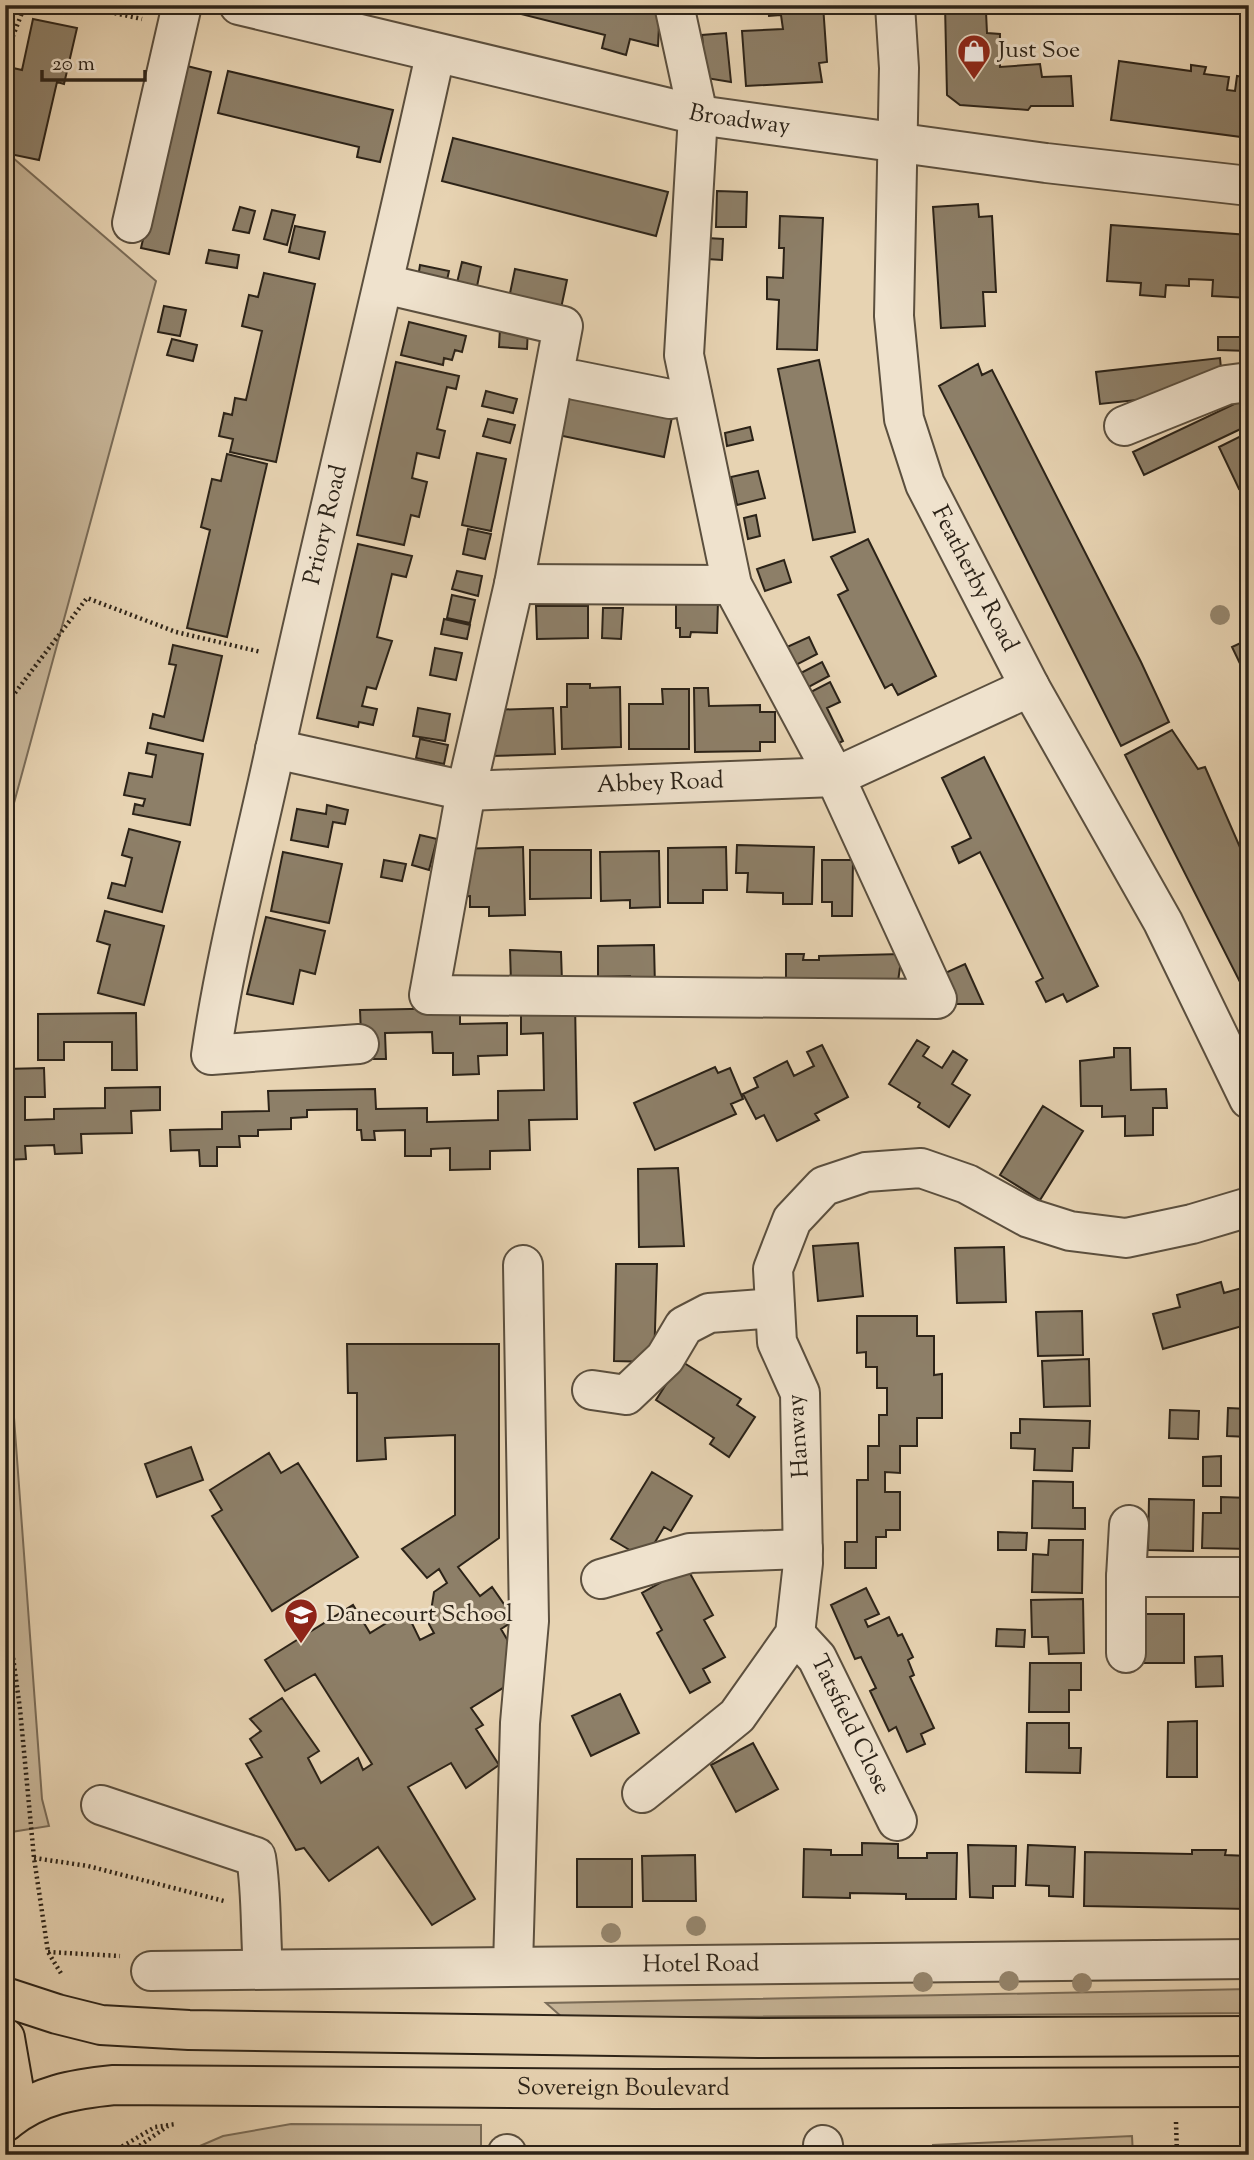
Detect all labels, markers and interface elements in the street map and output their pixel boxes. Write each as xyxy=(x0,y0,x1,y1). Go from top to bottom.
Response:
shop icon: Just Soe xyxy=(955,32,993,81)
place label: Just Soe xyxy=(996,34,1080,68)
scale bar xyxy=(42,38,145,82)
text: 20 m xyxy=(52,50,95,80)
street label: Broadway xyxy=(685,96,792,145)
street label: Priory Road xyxy=(296,461,357,588)
street label: Featherby Road xyxy=(922,500,1026,659)
street label: Abbey Road xyxy=(596,764,725,803)
street label: Hanway xyxy=(779,1393,819,1479)
school or university icon: Danecourt School xyxy=(282,1596,320,1645)
place label: Danecourt School xyxy=(326,1598,513,1632)
street label: Tatsfield Close xyxy=(801,1649,899,1801)
street label: Hotel Road xyxy=(642,1947,760,1983)
street label: Sovereign Boulevard xyxy=(517,2071,730,2106)

